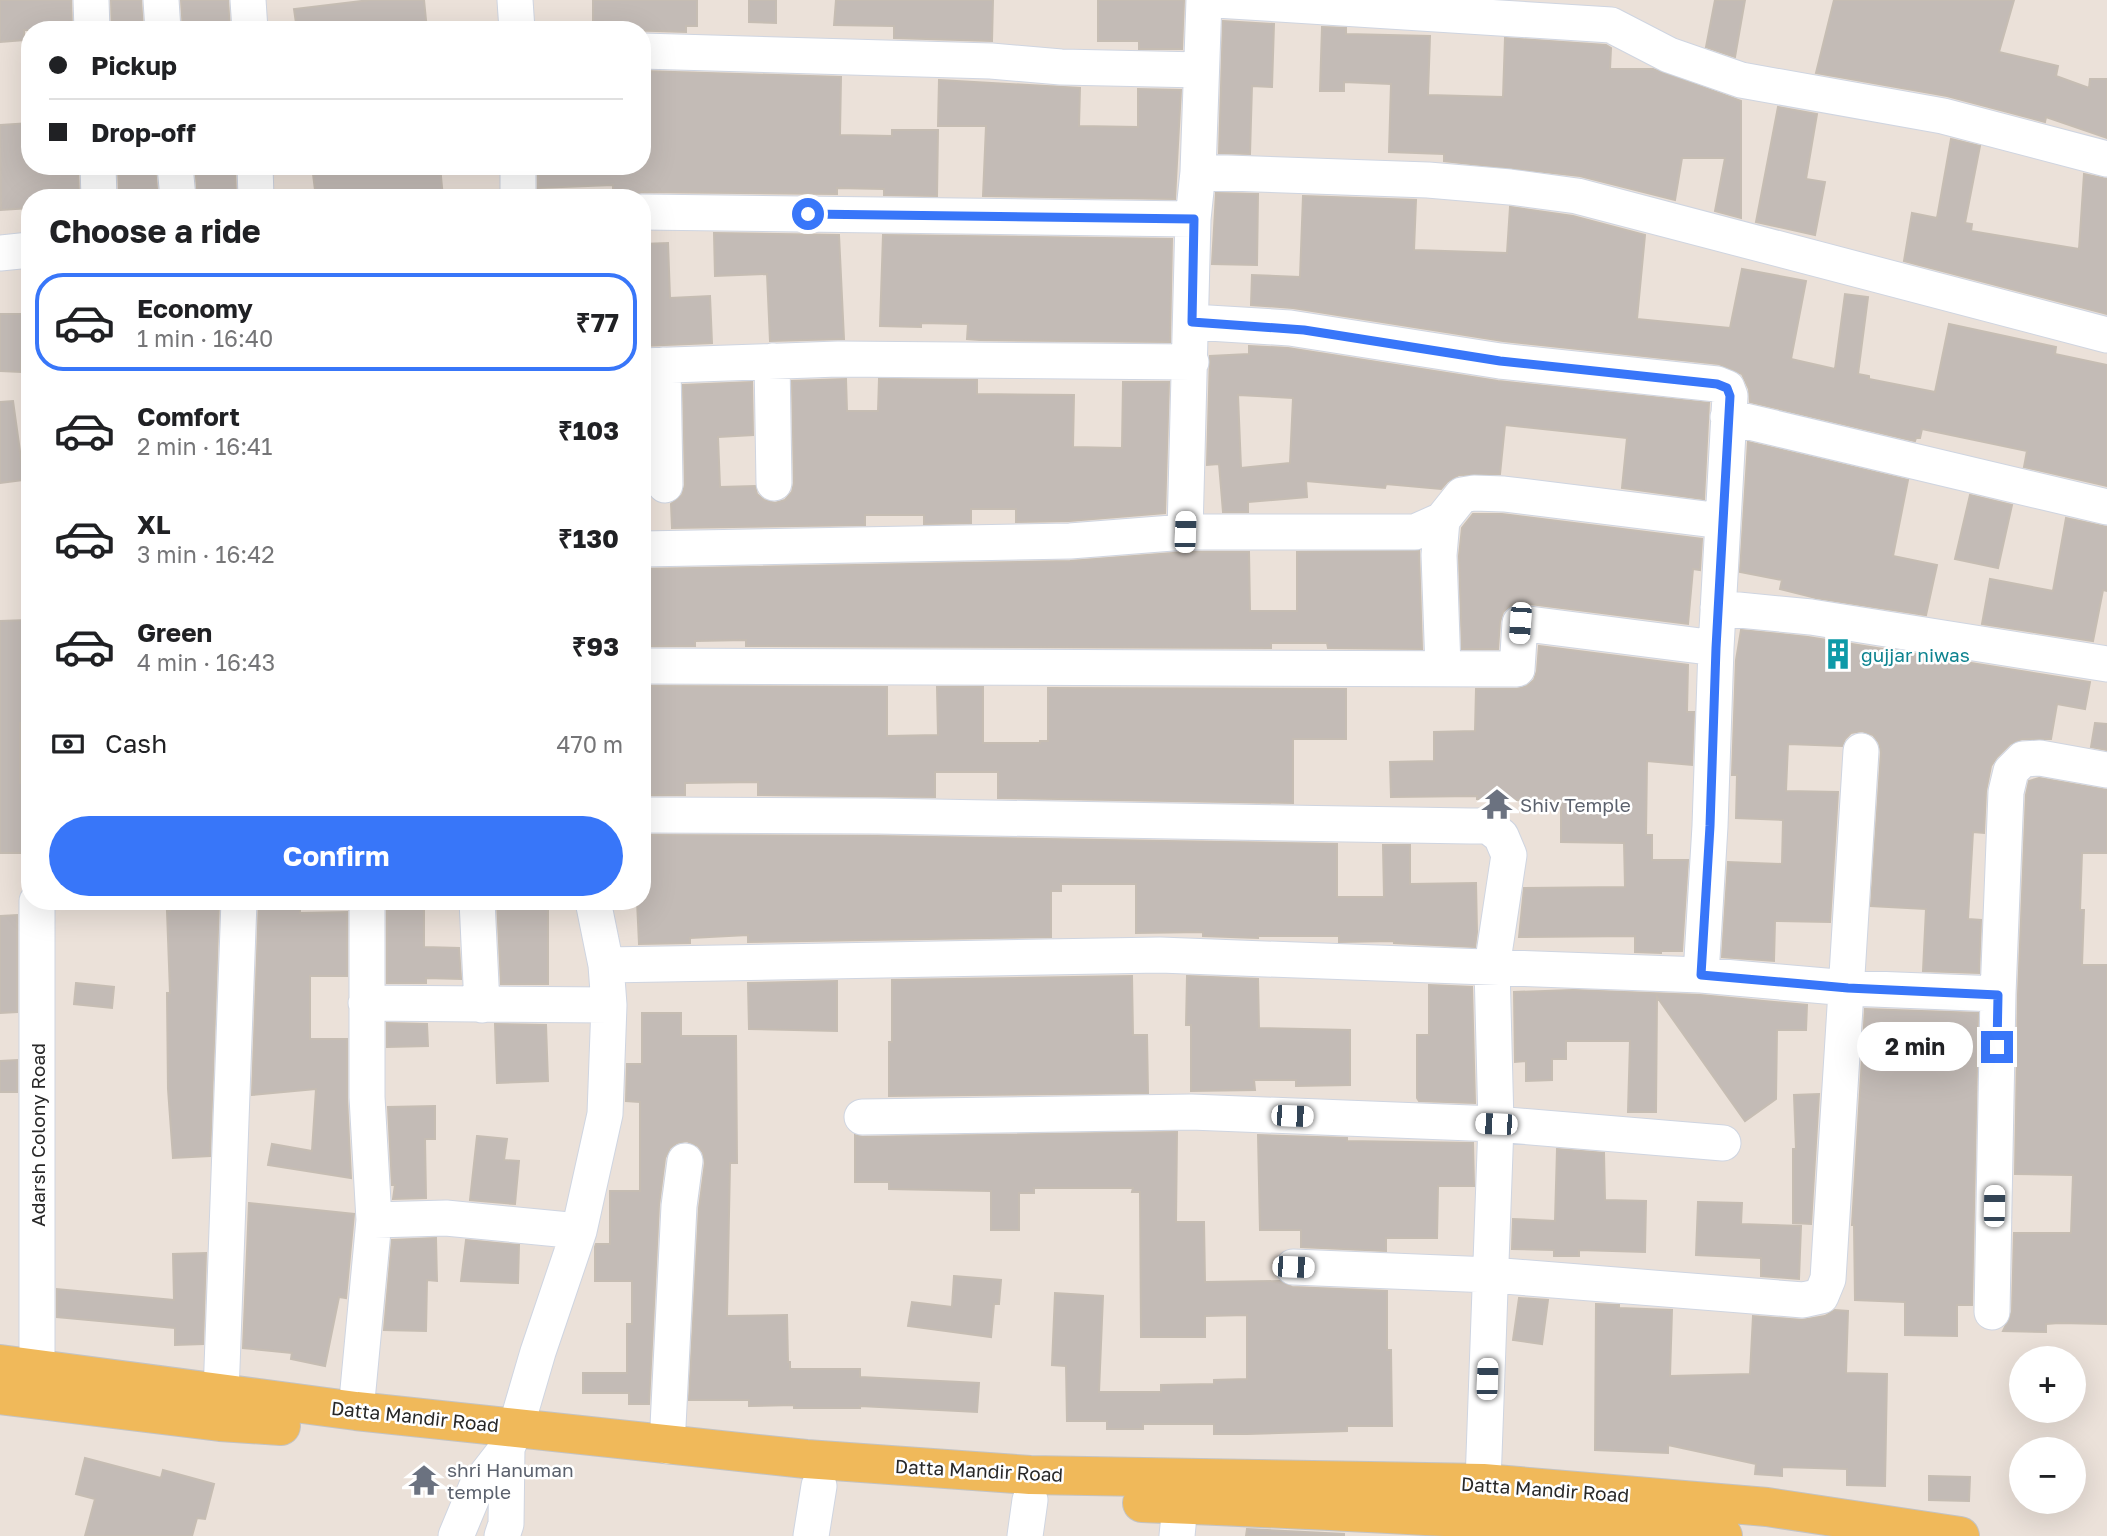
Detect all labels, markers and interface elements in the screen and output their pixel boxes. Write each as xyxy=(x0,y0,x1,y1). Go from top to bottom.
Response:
text: Pickup xyxy=(91,50,177,81)
text: Drop-off xyxy=(91,117,196,148)
route start xyxy=(792,198,824,230)
text: Choose a ride xyxy=(49,212,261,250)
icon: car xyxy=(53,291,116,354)
text: Economy xyxy=(137,293,253,324)
text: ₹77 xyxy=(576,307,619,338)
text: 1 min · 16:40 xyxy=(137,324,273,352)
icon: car xyxy=(53,399,116,462)
text: Comfort xyxy=(137,401,240,432)
text: ₹103 xyxy=(558,415,619,446)
text: 2 min · 16:41 xyxy=(137,432,272,460)
icon: car xyxy=(53,507,116,570)
text: XL xyxy=(137,509,171,540)
car xyxy=(1174,511,1197,553)
text: ₹130 xyxy=(558,523,619,554)
text: 3 min · 16:42 xyxy=(137,540,275,568)
car xyxy=(1509,601,1532,645)
icon: car xyxy=(53,615,116,678)
text: Green xyxy=(137,617,212,648)
text: ₹93 xyxy=(572,631,619,662)
building icon: gujjar niwas xyxy=(1821,637,1855,671)
place label: gujjar niwas xyxy=(1861,643,1970,666)
text: 4 min · 16:43 xyxy=(137,648,275,676)
icon: cash xyxy=(49,725,87,763)
text: Cash xyxy=(105,728,167,759)
text: 470 m xyxy=(556,730,623,758)
temple icon: Shiv Temple xyxy=(1480,787,1514,821)
place label: Shiv Temple xyxy=(1520,793,1631,816)
button: Confirm xyxy=(49,816,623,896)
callout: 2 min xyxy=(1857,1023,1972,1072)
route end xyxy=(1981,1031,2013,1063)
text: 2 min xyxy=(1885,1032,1945,1060)
street label: Adarsh Colony Road xyxy=(26,1043,49,1227)
car xyxy=(1271,1105,1314,1127)
car xyxy=(1475,1113,1518,1135)
car xyxy=(1984,1185,2005,1227)
car xyxy=(1272,1256,1315,1278)
map controls xyxy=(2009,1346,2086,1514)
button: + xyxy=(2009,1346,2086,1423)
car xyxy=(1476,1358,1499,1400)
street label: Datta Mandir Road xyxy=(330,1396,500,1436)
button: − xyxy=(2009,1437,2086,1514)
street label: Datta Mandir Road xyxy=(894,1454,1064,1486)
place label: shri Hanuman temple xyxy=(447,1458,574,1503)
temple icon: shri Hanuman temple xyxy=(407,1463,441,1497)
street label: Datta Mandir Road xyxy=(1460,1472,1630,1506)

